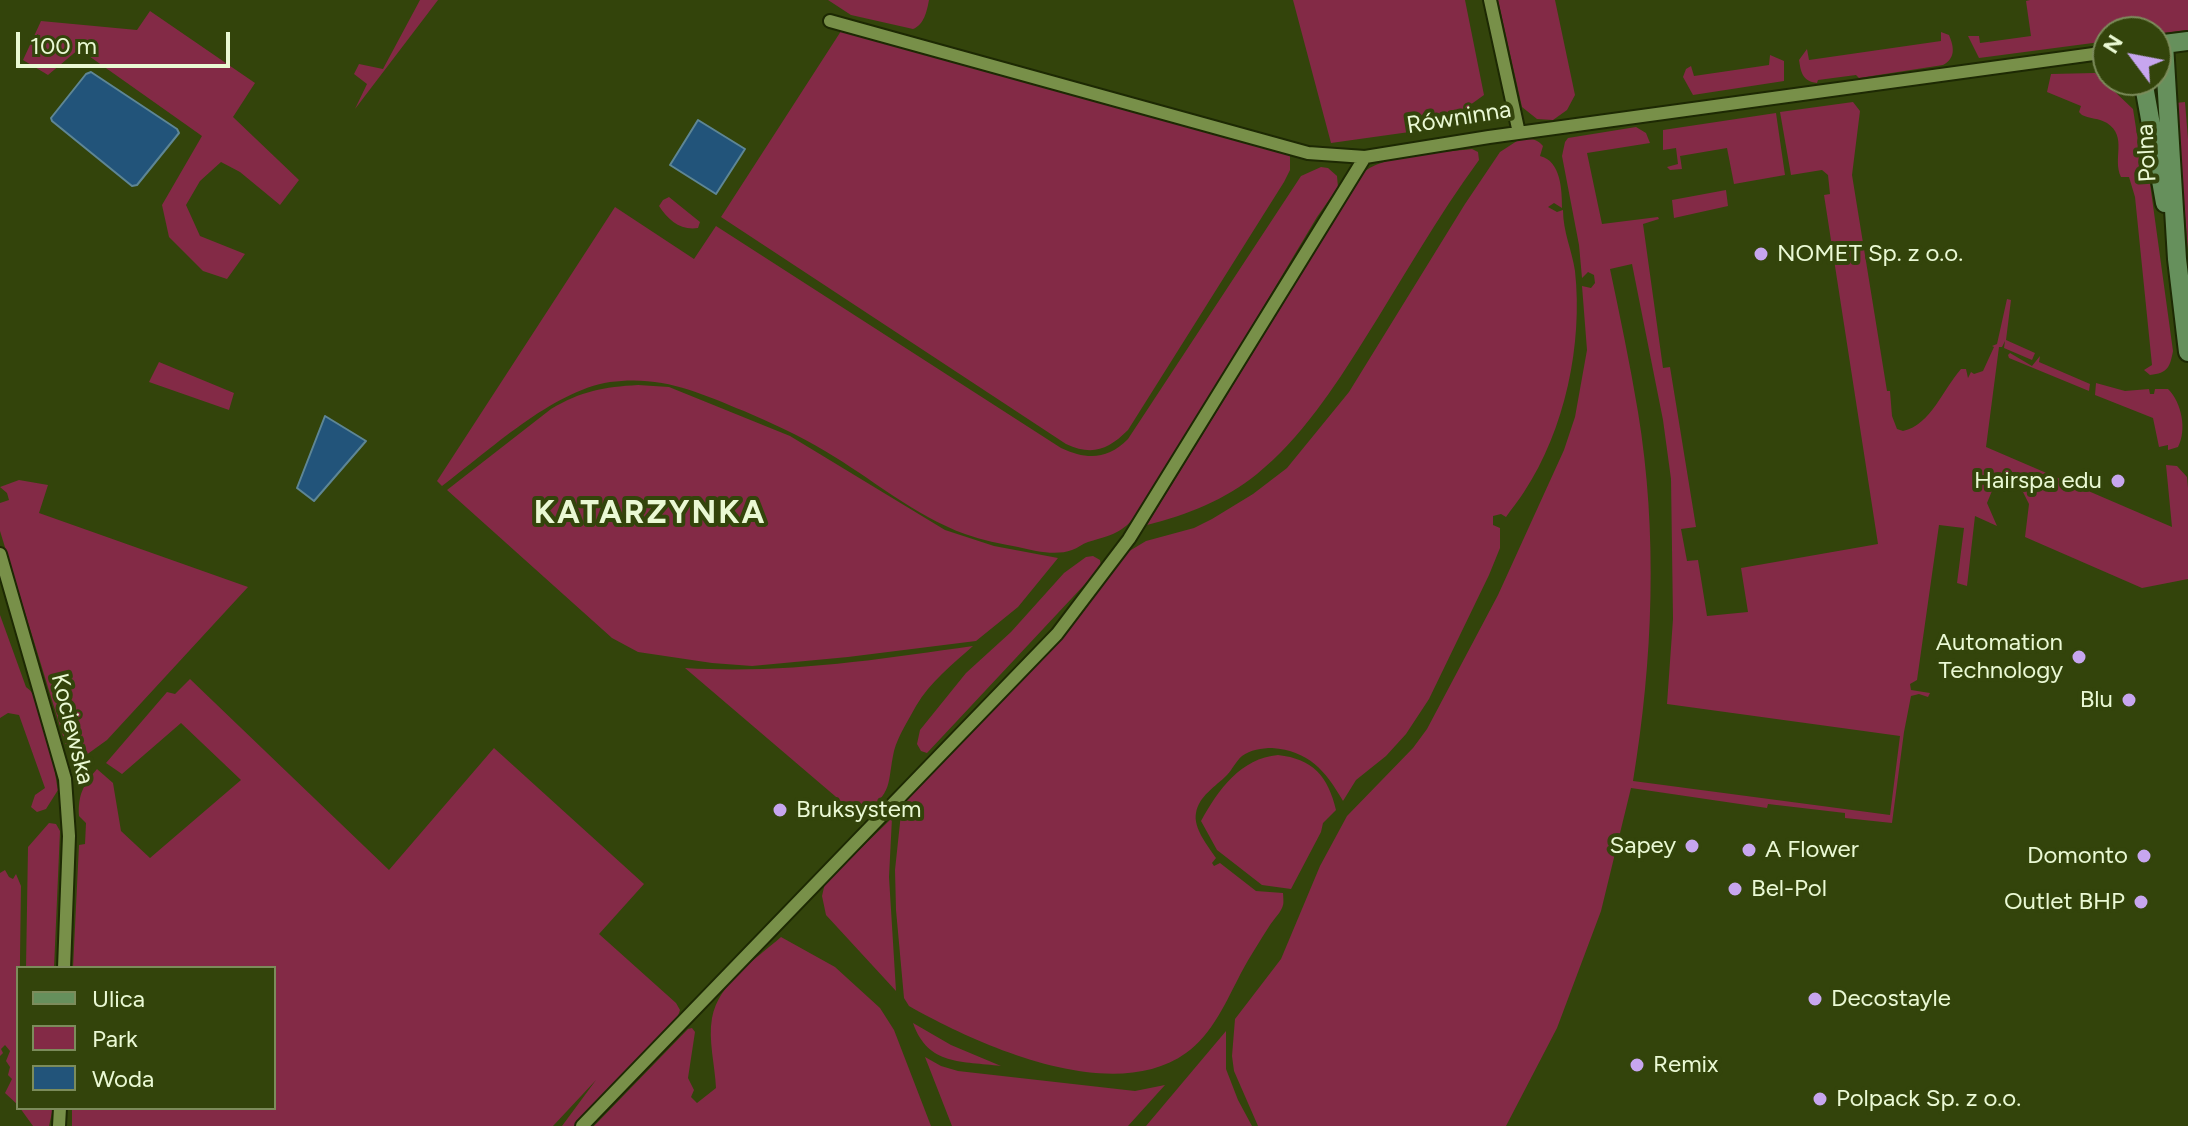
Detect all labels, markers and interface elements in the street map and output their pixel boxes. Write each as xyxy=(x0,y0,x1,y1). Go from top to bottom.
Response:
scale bar xyxy=(20,16,234,66)
north arrow xyxy=(2092,16,2172,96)
text: N xyxy=(2097,30,2129,58)
text: 100 m xyxy=(30,31,97,60)
street label: Równinna xyxy=(1405,96,1513,140)
street label: Polna xyxy=(2131,123,2163,183)
place label: NOMET Sp. z o.o. xyxy=(1777,240,1963,268)
marker: NOMET Sp. z o.o. xyxy=(1752,245,1770,263)
place label: Hairspa edu xyxy=(1974,467,2102,495)
marker: Hairspa edu xyxy=(2109,472,2127,490)
district label: KATARZYNKA xyxy=(534,495,766,533)
place label: Automation Technology xyxy=(1936,629,2063,685)
marker: Automation Technology xyxy=(2070,648,2088,666)
street label: Kociewska xyxy=(44,671,100,787)
place label: Blu xyxy=(2080,686,2113,714)
marker: Blu xyxy=(2120,691,2138,709)
place label: Bruksystem xyxy=(796,796,921,824)
marker: Bruksystem xyxy=(771,801,789,819)
place label: Sapey xyxy=(1609,832,1676,860)
place label: A Flower xyxy=(1765,836,1859,864)
marker: Sapey xyxy=(1683,837,1701,855)
marker: A Flower xyxy=(1740,841,1758,859)
place label: Domonto xyxy=(2027,842,2128,870)
marker: Domonto xyxy=(2135,847,2153,865)
place label: Bel-Pol xyxy=(1751,875,1827,903)
marker: Bel-Pol xyxy=(1726,880,1744,898)
place label: Outlet BHP xyxy=(2004,888,2125,916)
marker: Outlet BHP xyxy=(2132,893,2150,911)
legend xyxy=(16,966,276,1110)
text: Ulica xyxy=(92,984,145,1013)
place label: Decostayle xyxy=(1831,985,1951,1013)
marker: Decostayle xyxy=(1806,990,1824,1008)
text: Park xyxy=(92,1024,138,1053)
place label: Remix xyxy=(1653,1051,1719,1079)
marker: Remix xyxy=(1628,1056,1646,1074)
text: Woda xyxy=(92,1064,154,1093)
place label: Polpack Sp. z o.o. xyxy=(1836,1085,2021,1113)
marker: Polpack Sp. z o.o. xyxy=(1811,1090,1829,1108)

